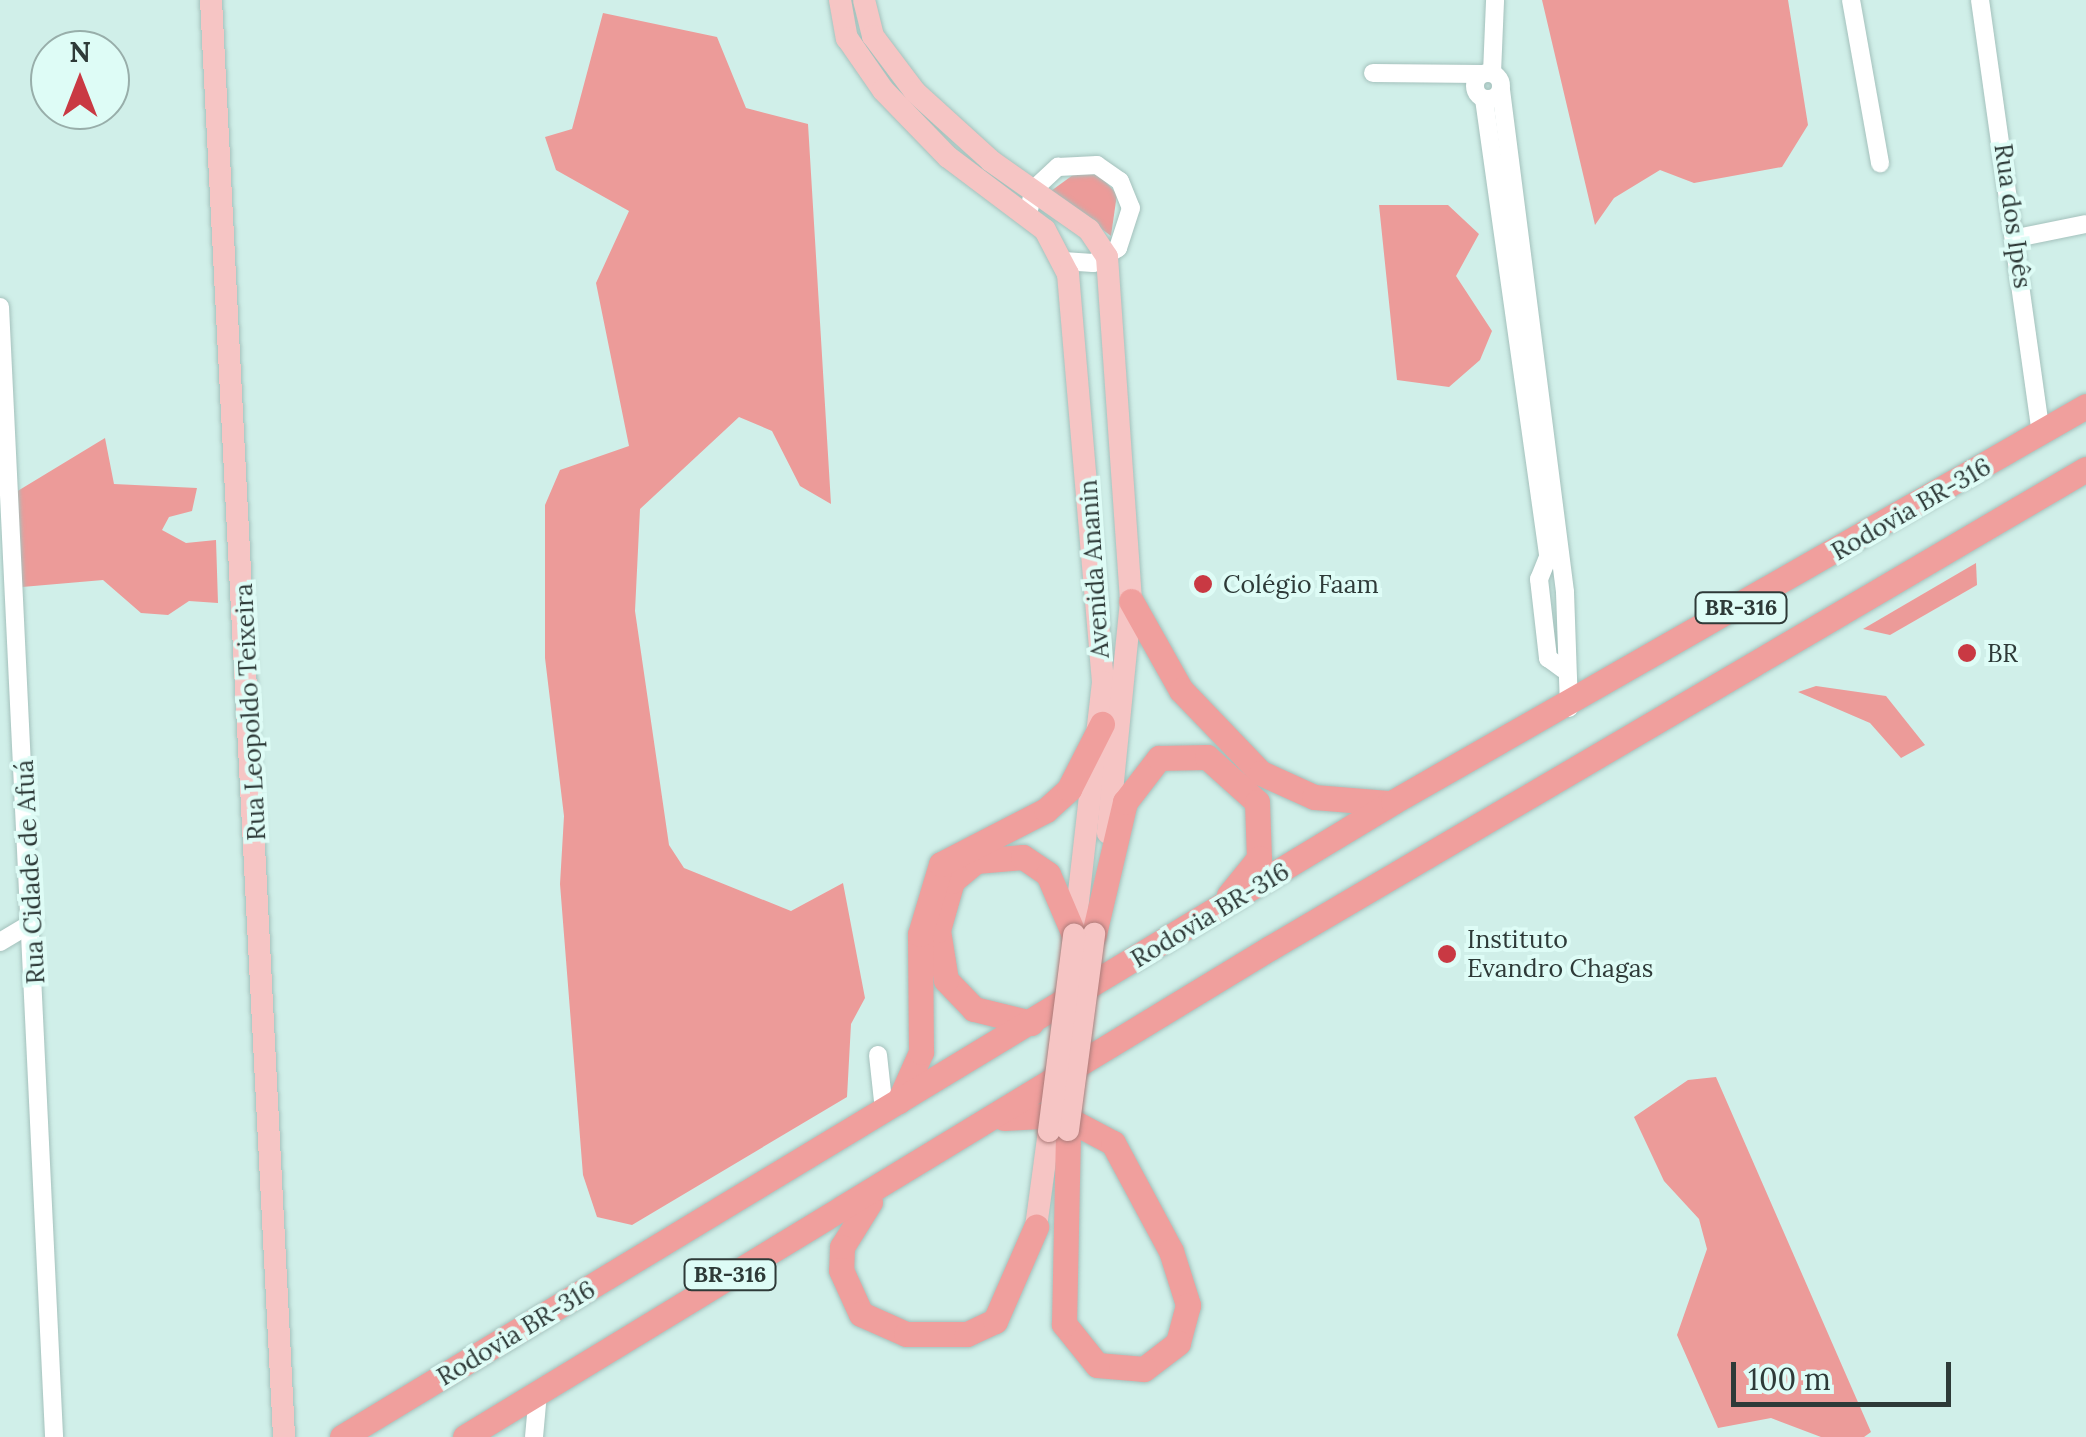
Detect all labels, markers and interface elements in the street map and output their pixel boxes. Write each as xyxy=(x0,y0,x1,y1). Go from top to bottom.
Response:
north arrow xyxy=(30,30,130,130)
text: N xyxy=(69,34,91,70)
street label: Rua dos Ipês xyxy=(1988,142,2038,290)
street label: Rodovia BR-316 xyxy=(1826,451,1996,567)
street label: Avenida Ananin xyxy=(1073,479,1115,659)
place label: Colégio Faam xyxy=(1223,569,1379,599)
marker: Colégio Faam xyxy=(1192,573,1214,595)
street label: Rua Leopoldo Teixeira xyxy=(228,583,272,841)
road number: BR-316 xyxy=(1694,591,1788,625)
place label: BR xyxy=(1987,638,2018,668)
marker: BR xyxy=(1956,642,1978,664)
street label: Rua Cidade de Afuá xyxy=(9,759,51,985)
street label: Rodovia BR-316 xyxy=(1126,856,1294,974)
place label: Instituto Evandro Chagas xyxy=(1467,925,1653,984)
marker: Instituto Evandro Chagas xyxy=(1436,943,1458,965)
road number: BR-316 xyxy=(682,1258,778,1292)
street label: Rodovia BR-316 xyxy=(432,1274,600,1392)
scale bar xyxy=(1736,1342,1956,1404)
text: 100 m xyxy=(1748,1360,1831,1398)

